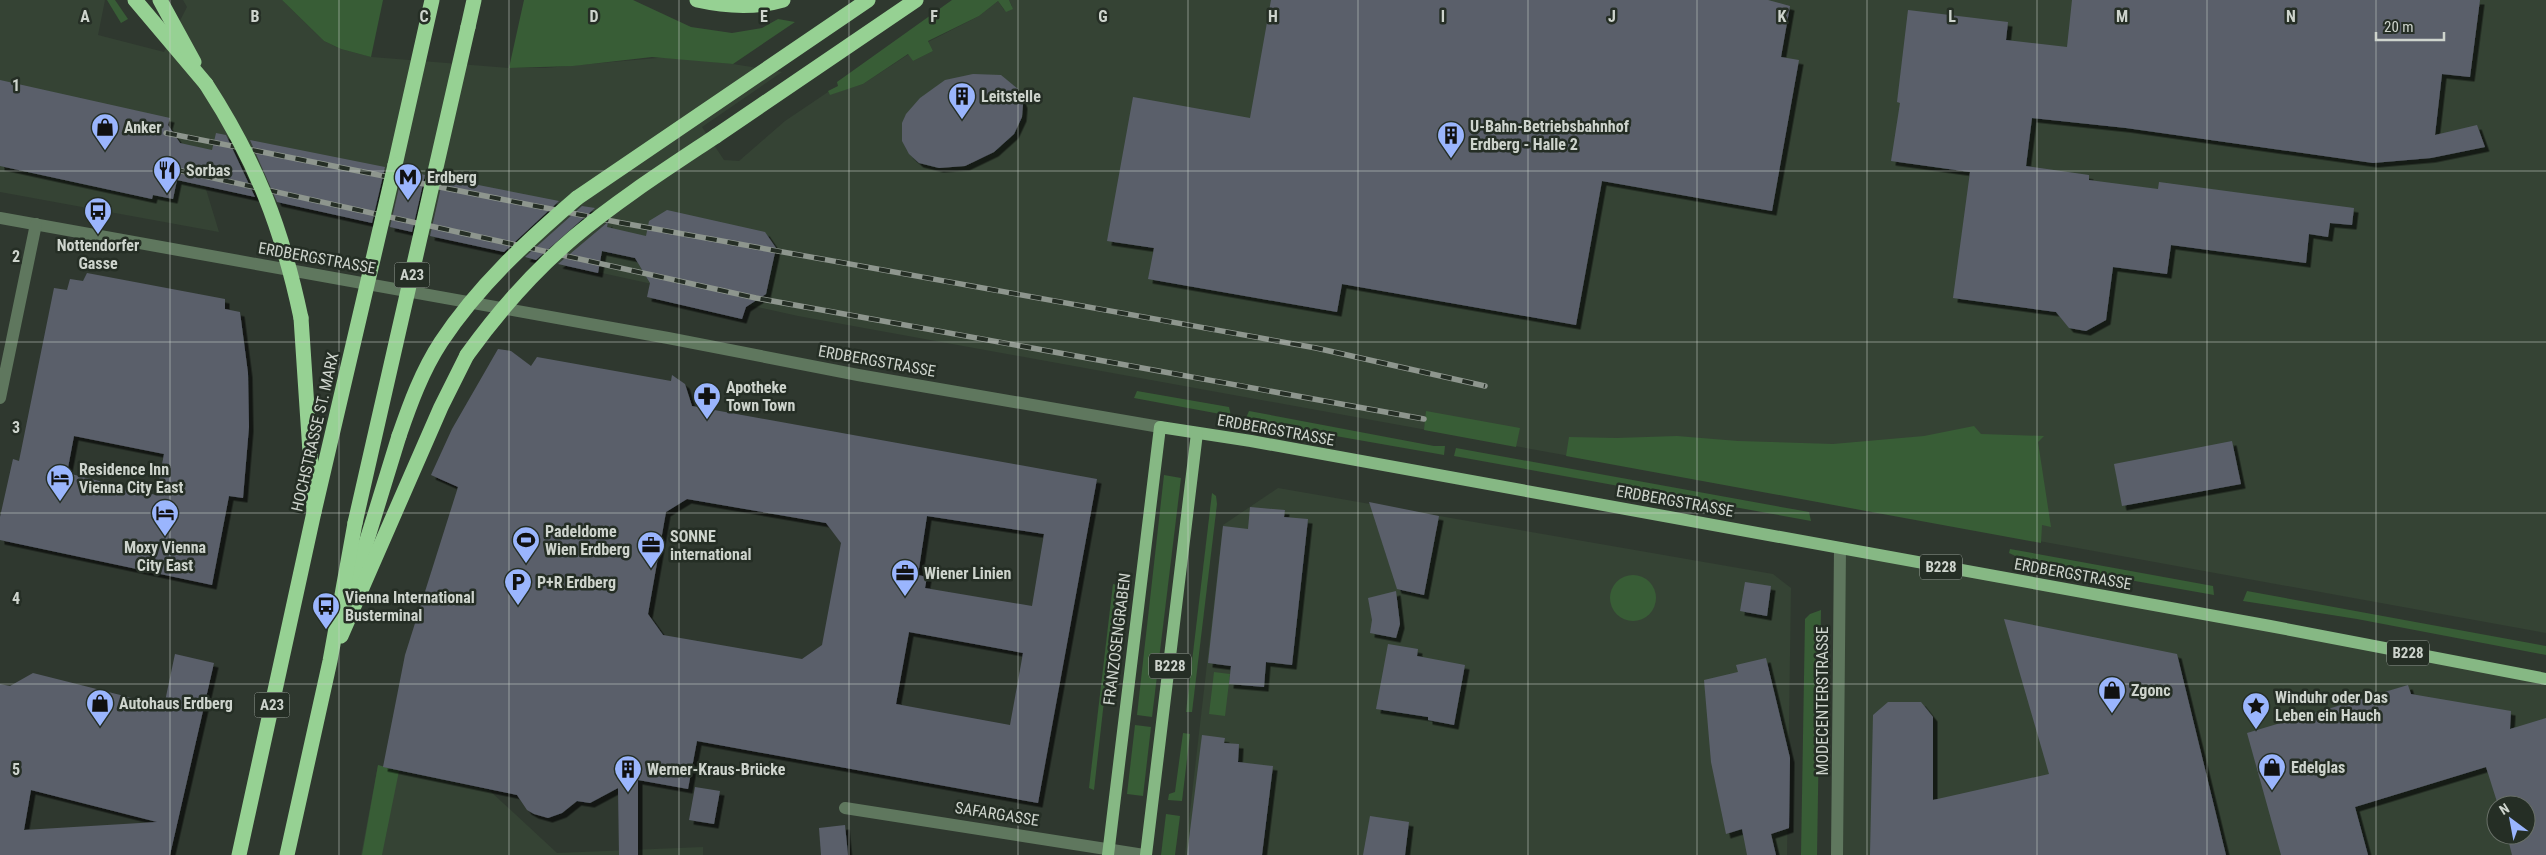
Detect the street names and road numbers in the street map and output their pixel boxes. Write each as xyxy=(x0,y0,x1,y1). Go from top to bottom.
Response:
street label: ERDBERGSTRASSE xyxy=(257,238,377,278)
road number: A23 xyxy=(394,262,430,288)
street label: ERDBERGSTRASSE xyxy=(817,341,937,381)
street label: HOCHSTRASSE ST. MARX xyxy=(287,350,343,513)
street label: ERDBERGSTRASSE xyxy=(1216,410,1336,450)
street label: ERDBERGSTRASSE xyxy=(1615,481,1735,521)
road number: B228 xyxy=(1920,554,1962,580)
street label: ERDBERGSTRASSE xyxy=(2013,554,2133,594)
street label: FRANZOSENGRABEN xyxy=(1099,572,1135,706)
street label: MODECENTERSTRASSE xyxy=(1813,626,1832,776)
road number: B228 xyxy=(2387,640,2429,666)
road number: B228 xyxy=(1149,654,1191,678)
road number: A23 xyxy=(254,692,290,718)
street label: SAFARGASSE xyxy=(954,798,1040,830)

